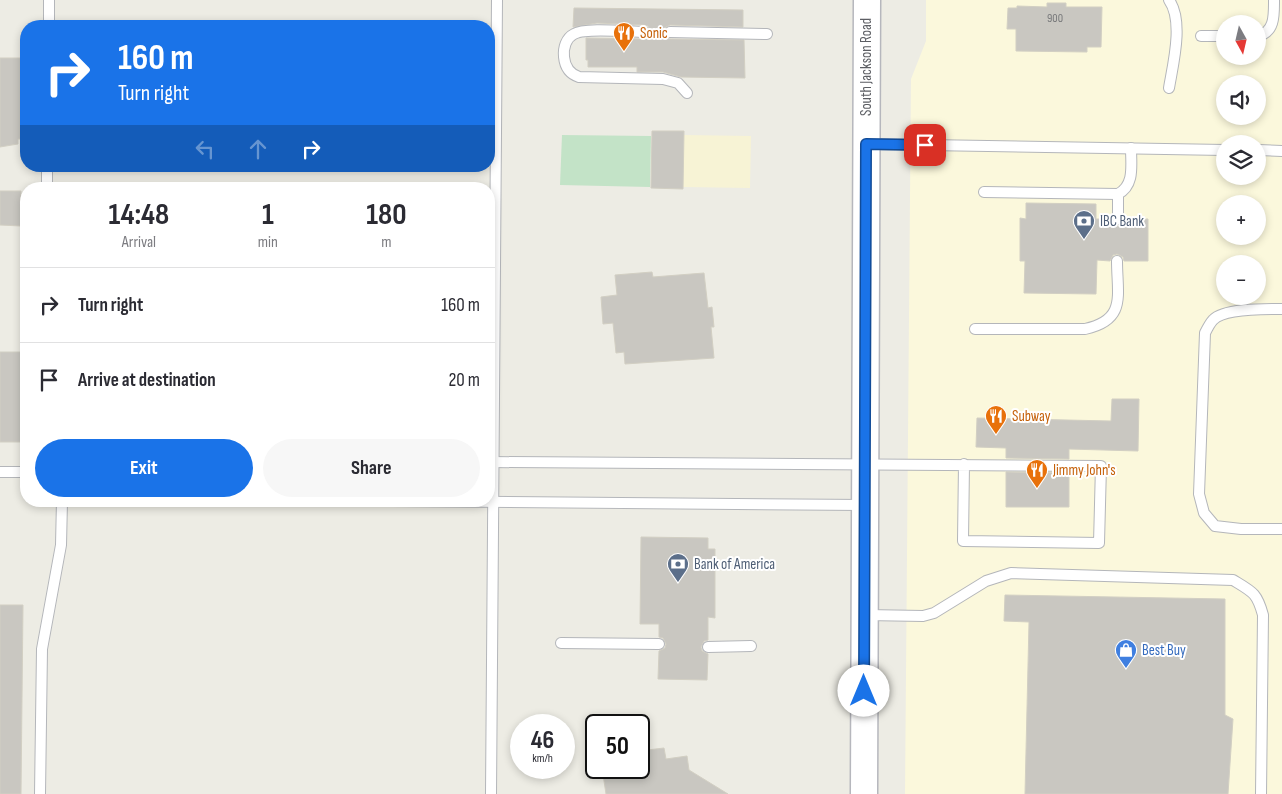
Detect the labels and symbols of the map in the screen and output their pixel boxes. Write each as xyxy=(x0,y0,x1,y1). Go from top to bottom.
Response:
house number: 900 xyxy=(1047,11,1063,26)
north arrow xyxy=(1216,15,1266,65)
street label: South Jackson Road xyxy=(857,18,876,116)
restaurant icon: Sonic xyxy=(612,21,636,52)
place label: Sonic xyxy=(640,24,668,43)
pin xyxy=(904,124,946,166)
bank icon: IBC Bank xyxy=(1072,209,1096,240)
place label: IBC Bank xyxy=(1100,212,1144,231)
restaurant icon: Subway xyxy=(984,404,1008,435)
place label: Subway xyxy=(1012,407,1051,426)
restaurant icon: Jimmy John's xyxy=(1025,458,1049,489)
place label: Jimmy John's xyxy=(1052,461,1116,480)
bank icon: Bank of America xyxy=(666,552,690,583)
place label: Bank of America xyxy=(694,555,775,574)
shop icon: Best Buy xyxy=(1114,638,1138,669)
place label: Best Buy xyxy=(1142,641,1186,660)
position arrow xyxy=(837,664,889,716)
speed limit sign: 50 xyxy=(585,714,650,779)

